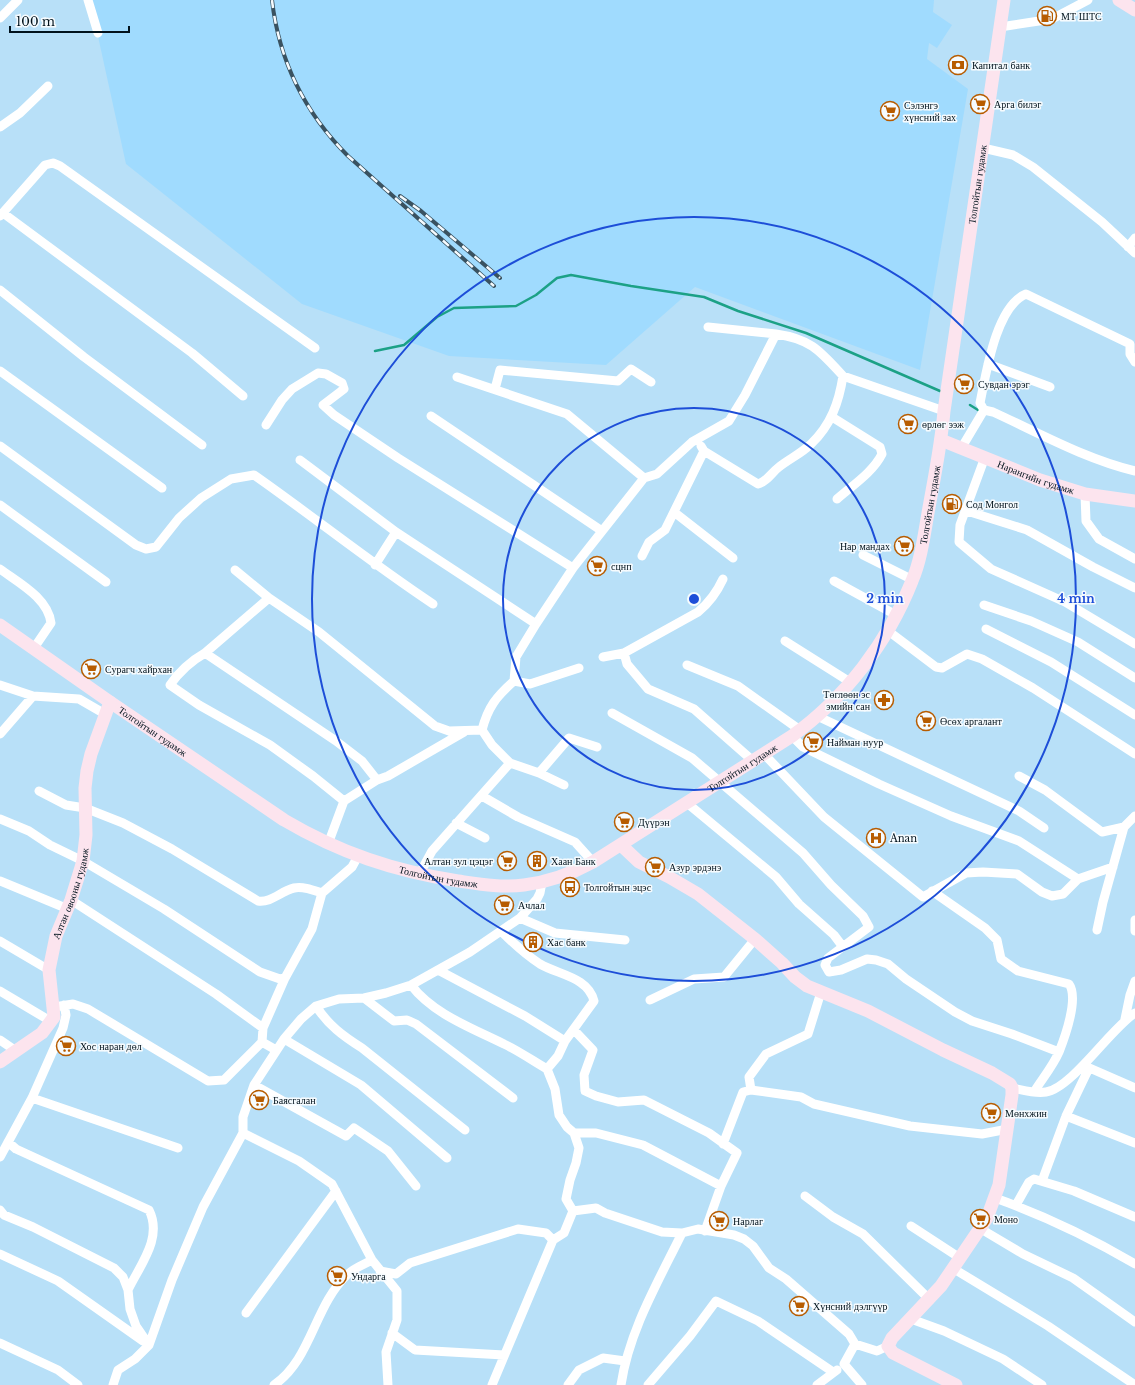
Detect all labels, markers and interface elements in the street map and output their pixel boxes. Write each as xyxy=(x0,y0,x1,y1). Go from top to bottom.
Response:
fuel station icon: МТ ШТС xyxy=(1036,5,1058,27)
scale bar xyxy=(10,8,129,34)
place label: МТ ШТС xyxy=(1061,10,1102,23)
text: 100 m xyxy=(16,14,55,29)
bank icon: Капитал банк xyxy=(947,54,969,76)
place label: Капитал банк xyxy=(972,59,1030,72)
supermarket icon: Арга билэг xyxy=(969,93,991,115)
place label: Арга билэг xyxy=(994,98,1041,111)
place label: Сэлэнгэ хүнсний зах xyxy=(904,99,956,124)
supermarket icon: Сэлэнгэ хүнсний зах xyxy=(879,100,901,122)
street label: Толгойтын гудамж xyxy=(965,144,990,225)
supermarket icon: Сувдан эрэг xyxy=(953,373,975,395)
place label: Сувдан эрэг xyxy=(978,378,1030,391)
supermarket icon: өрлөг ээж xyxy=(897,413,919,435)
place label: өрлөг ээж xyxy=(922,418,964,431)
street label: Нарангийн гудамж xyxy=(995,458,1076,497)
street label: Толгойтын гудамж xyxy=(917,464,944,546)
fuel station icon: Сод Монгол xyxy=(941,493,963,515)
place label: Сод Монгол xyxy=(966,498,1018,511)
supermarket icon: Нар мандах xyxy=(893,535,915,557)
place label: Нар мандах xyxy=(840,540,890,553)
supermarket icon: сцнп xyxy=(586,555,608,577)
place label: сцнп xyxy=(611,560,632,573)
text: 2 min xyxy=(866,591,904,606)
text: 4 min xyxy=(1057,591,1095,606)
centre of rings xyxy=(687,592,701,606)
supermarket icon: Сурагч хайрхан xyxy=(80,658,102,680)
place label: Сурагч хайрхан xyxy=(105,663,173,676)
place label: Төглөөн эс эмийн сан xyxy=(823,688,871,713)
pharmacy icon: Төглөөн эс эмийн сан xyxy=(873,689,895,711)
street label: Толгойтын гудамж xyxy=(116,704,189,759)
supermarket icon: Өсөх аргалант xyxy=(915,710,937,732)
place label: Өсөх аргалант xyxy=(940,715,1002,728)
supermarket icon: Найман нуур xyxy=(802,731,824,753)
place label: Найман нуур xyxy=(827,736,883,749)
street label: Толгойтын гудамж xyxy=(705,741,780,795)
supermarket icon: Дүүрэн xyxy=(613,811,635,833)
place label: Дүүрэн xyxy=(638,816,670,829)
hospital icon: Anan xyxy=(865,827,887,849)
place label: Anan xyxy=(889,832,917,845)
street label: Алтан овооны гудамж xyxy=(49,847,91,941)
supermarket icon: Алтан зул цэцэг xyxy=(496,850,518,872)
building icon: Хаан Банк xyxy=(526,850,548,872)
place label: Алтан зул цэцэг xyxy=(424,855,493,868)
place label: Хаан Банк xyxy=(551,855,596,868)
supermarket icon: Азур эрдэнэ xyxy=(644,856,666,878)
place label: Азур эрдэнэ xyxy=(669,861,721,874)
street label: Толгойтын гудамж xyxy=(397,863,478,891)
bus stop icon: Толгойтын эцэс xyxy=(559,876,581,898)
place label: Толгойтын эцэс xyxy=(584,881,652,894)
supermarket icon: Ачлал xyxy=(493,894,515,916)
place label: Ачлал xyxy=(518,899,545,912)
building icon: Хас банк xyxy=(522,931,544,953)
place label: Хас банк xyxy=(547,936,586,949)
supermarket icon: Хос наран дөл xyxy=(55,1035,77,1057)
place label: Хос наран дөл xyxy=(80,1040,142,1053)
supermarket icon: Баясгалан xyxy=(248,1089,270,1111)
place label: Баясгалан xyxy=(273,1094,316,1107)
supermarket icon: Мөнхжин xyxy=(980,1102,1002,1124)
place label: Мөнхжин xyxy=(1005,1107,1048,1120)
supermarket icon: Моно xyxy=(969,1208,991,1230)
supermarket icon: Нарлаг xyxy=(708,1210,730,1232)
place label: Моно xyxy=(994,1213,1018,1226)
place label: Нарлаг xyxy=(733,1215,763,1228)
supermarket icon: Ундарга xyxy=(326,1265,348,1287)
place label: Ундарга xyxy=(351,1270,386,1283)
supermarket icon: Хүнсний дэлгүүр xyxy=(788,1295,810,1317)
place label: Хүнсний дэлгүүр xyxy=(813,1300,887,1313)

